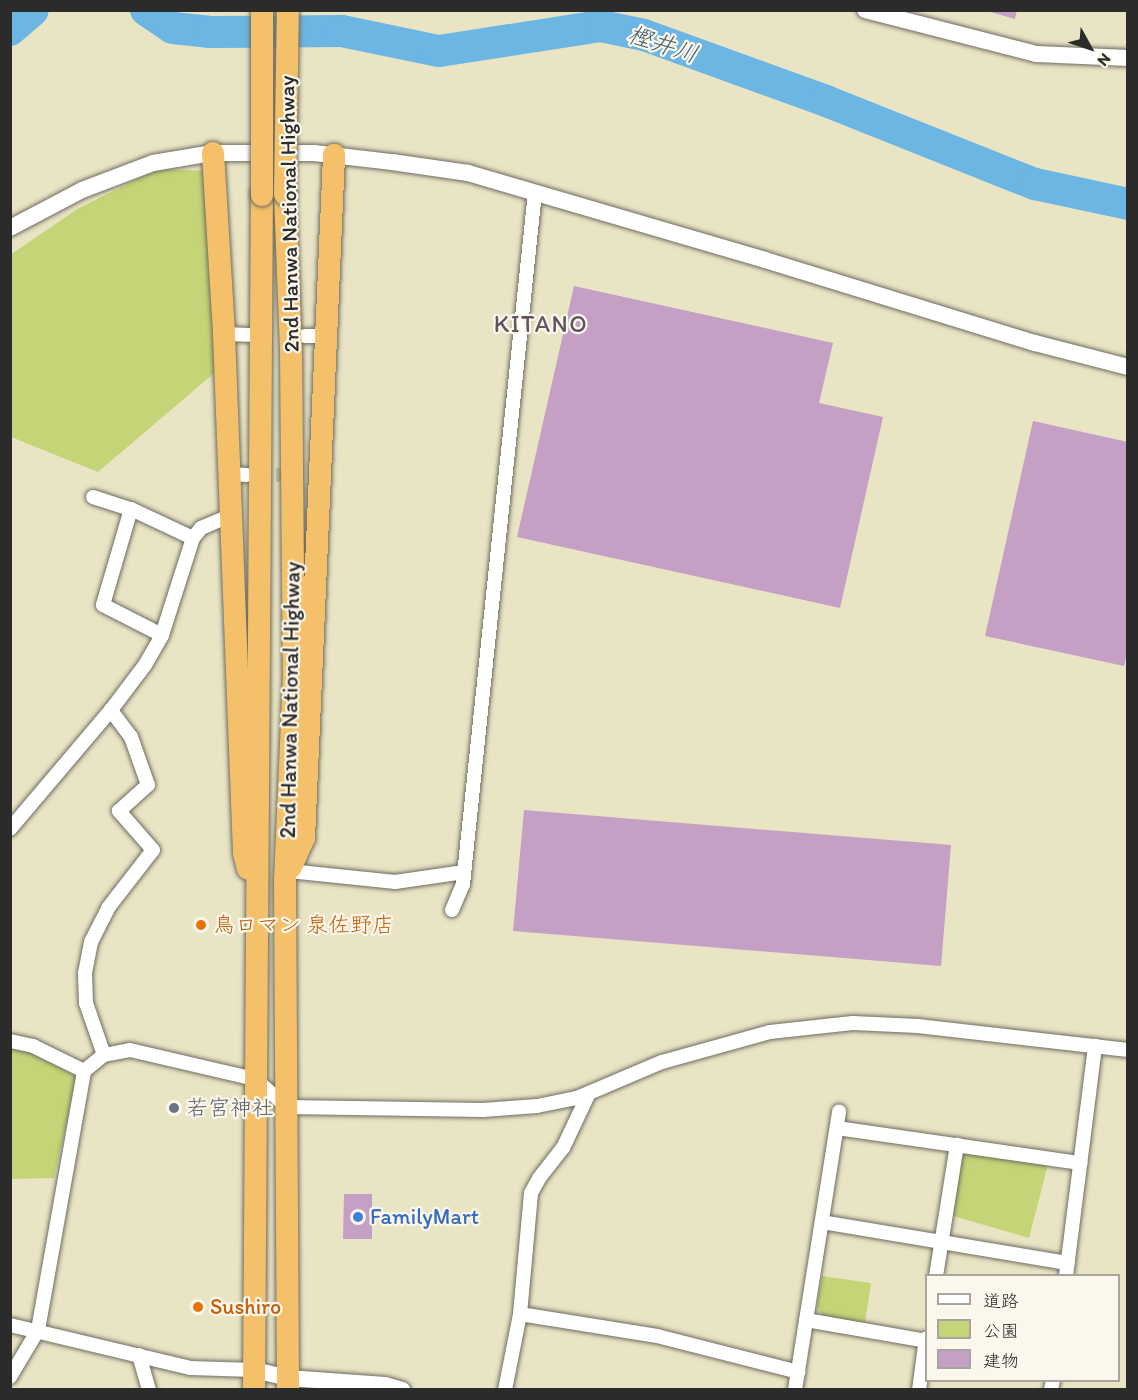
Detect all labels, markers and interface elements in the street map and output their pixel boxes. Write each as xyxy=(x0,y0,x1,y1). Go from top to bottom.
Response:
north arrow xyxy=(1060,18,1120,78)
water label: 樫井川 xyxy=(624,19,702,69)
text: N xyxy=(1093,50,1115,70)
street label: 2nd Hanwa National Highway xyxy=(273,76,305,352)
district label: KITANO xyxy=(493,310,589,338)
street label: 2nd Hanwa National Highway xyxy=(274,562,306,838)
place label: 鳥ロマン 泉佐野店 xyxy=(213,912,394,938)
marker: 鳥ロマン 泉佐野店 xyxy=(194,918,208,932)
place label: 若宮神社 xyxy=(186,1095,274,1121)
marker: 若宮神社 xyxy=(167,1101,181,1115)
place label: FamilyMart xyxy=(370,1204,479,1230)
marker: FamilyMart xyxy=(351,1210,365,1224)
legend xyxy=(925,1274,1120,1382)
text: 道路 xyxy=(983,1290,1019,1312)
place label: Sushiro xyxy=(210,1294,281,1320)
marker: Sushiro xyxy=(191,1300,205,1314)
text: 公園 xyxy=(983,1320,1019,1342)
text: 建物 xyxy=(983,1350,1019,1372)

